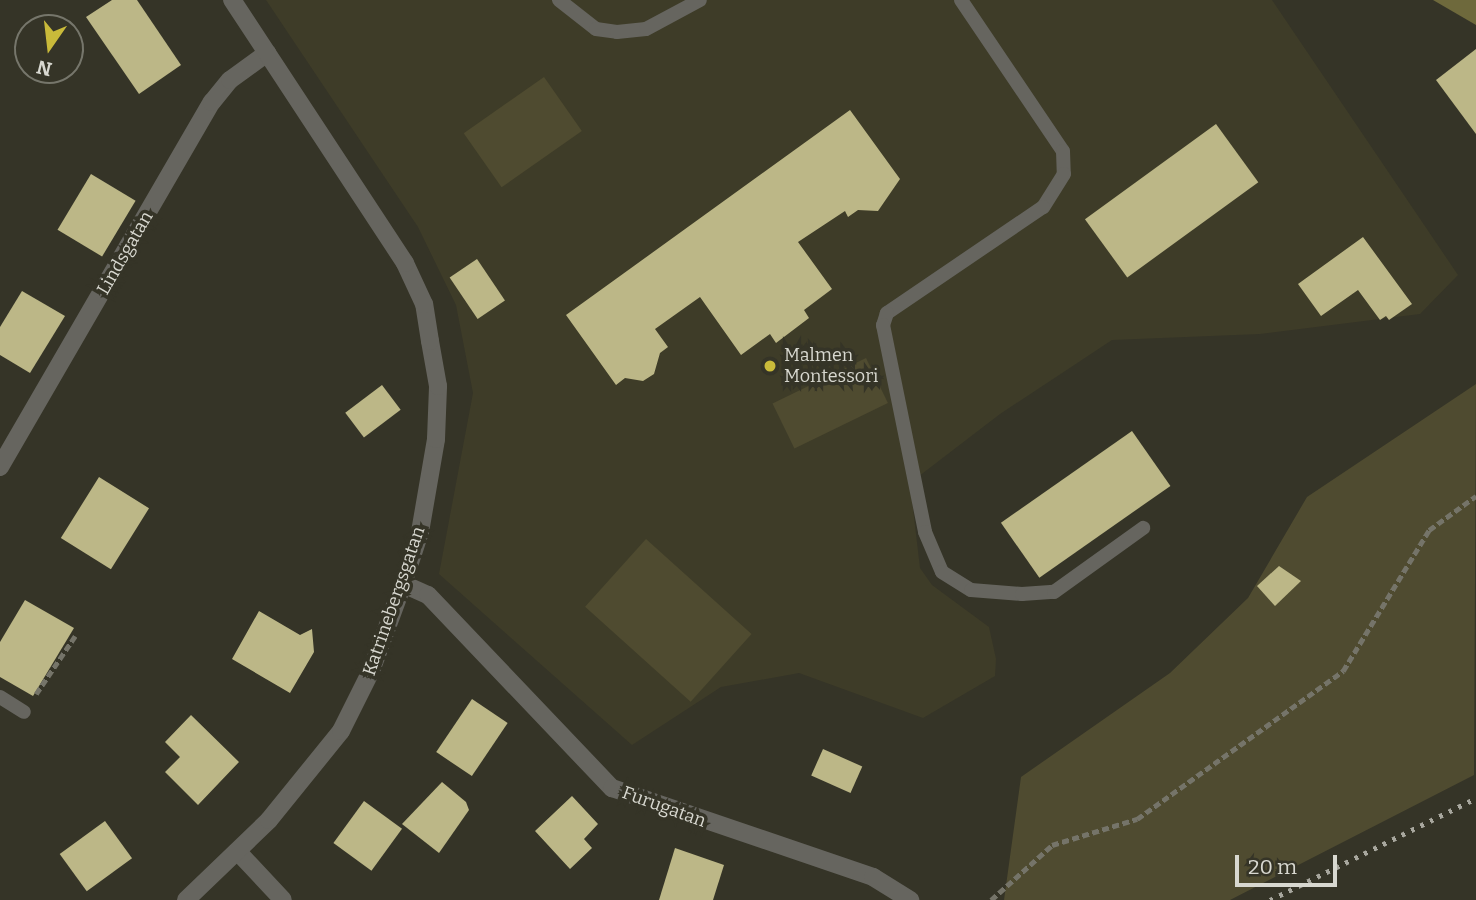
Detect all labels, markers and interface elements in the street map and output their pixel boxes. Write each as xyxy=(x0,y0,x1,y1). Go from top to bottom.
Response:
north arrow xyxy=(14,14,84,84)
text: N xyxy=(34,55,54,81)
street label: Lindsgatan xyxy=(92,207,158,299)
place label: Malmen Montessori xyxy=(784,345,878,388)
marker: Malmen Montessori xyxy=(762,358,778,374)
street label: Katrinebergsgatan xyxy=(358,524,430,678)
street label: Furugatan xyxy=(619,782,709,832)
scale bar xyxy=(1238,841,1340,885)
text: 20 m xyxy=(1248,854,1297,880)

